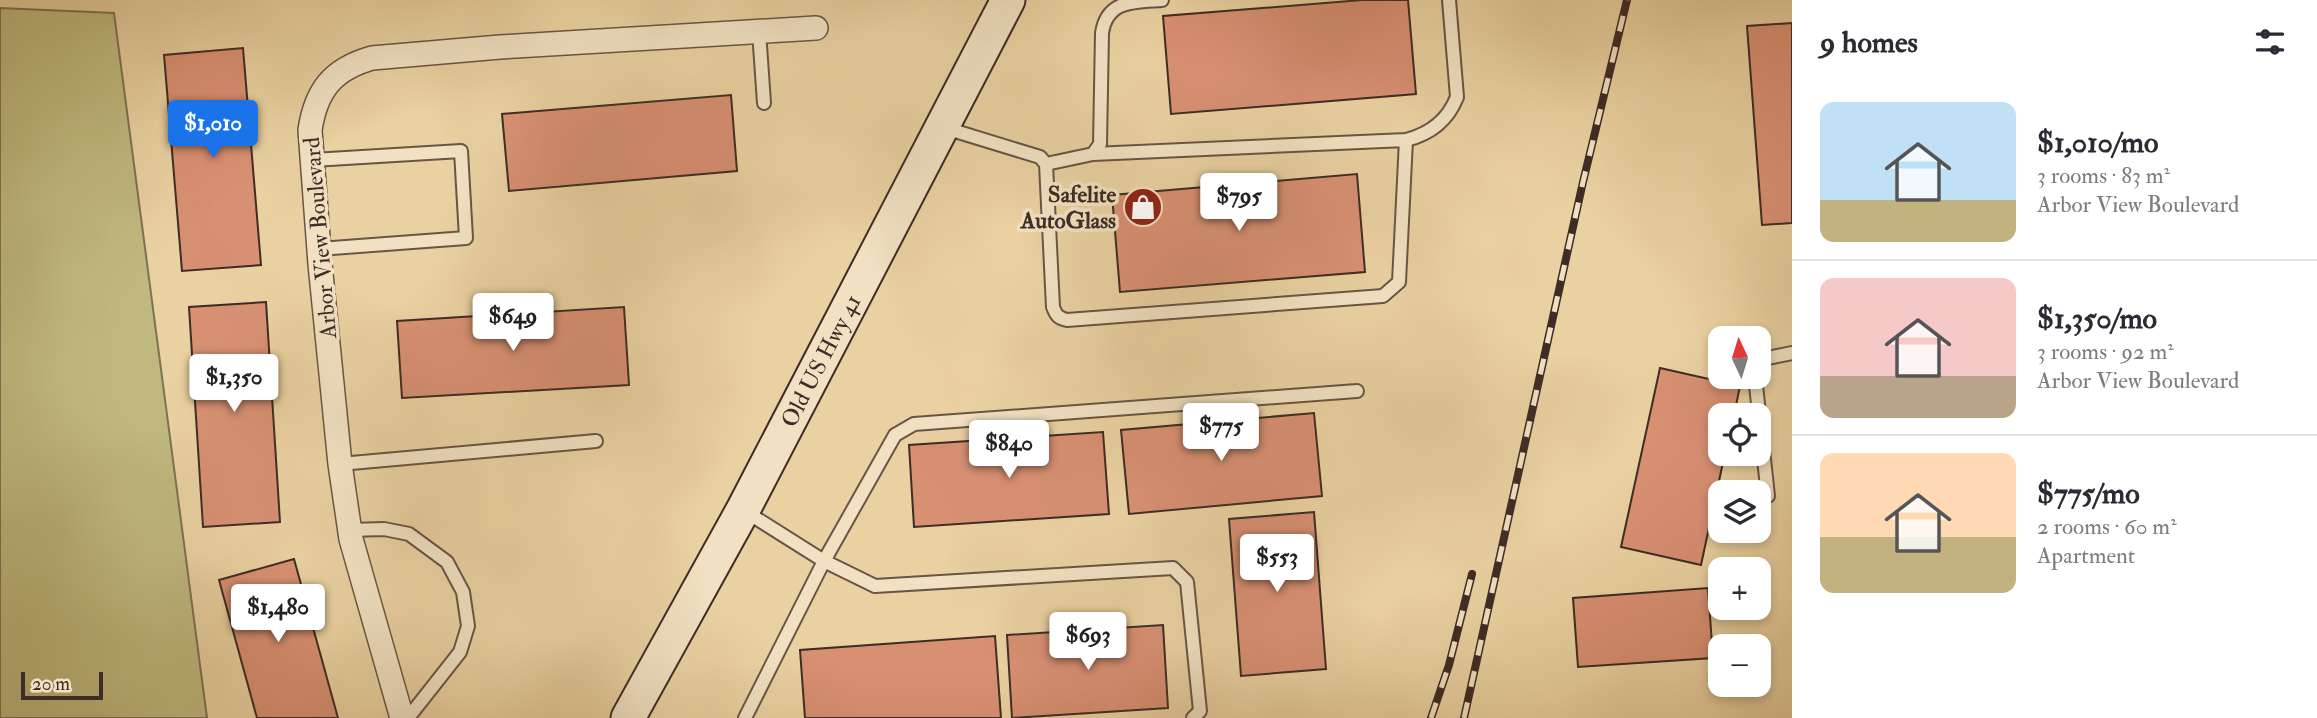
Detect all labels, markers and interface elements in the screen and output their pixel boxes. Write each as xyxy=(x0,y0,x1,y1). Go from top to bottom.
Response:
icon: filters xyxy=(2251,23,2289,61)
text: 9 homes xyxy=(1820,24,1918,61)
pin: $1,010 xyxy=(156,100,270,160)
text: $1,010 xyxy=(184,108,242,137)
text: $1,010/mo xyxy=(2037,124,2158,161)
icon: home xyxy=(1876,130,1960,214)
street label: Arbor View Boulevard xyxy=(297,136,343,341)
text: 3 rooms · 83 m² xyxy=(2037,161,2170,190)
pin: $795 xyxy=(1198,174,1280,233)
place label: Safelite AutoGlass xyxy=(1020,180,1116,235)
text: $795 xyxy=(1216,181,1262,210)
shop icon: Safelite AutoGlass xyxy=(1122,186,1164,228)
text: Arbor View Boulevard xyxy=(2037,190,2239,219)
street label: Old US Hwy 41 xyxy=(774,289,867,432)
pin: $649 xyxy=(472,294,554,353)
text: $1,350/mo xyxy=(2037,300,2157,337)
text: $649 xyxy=(489,301,537,330)
icon: home xyxy=(1876,306,1960,390)
north arrow xyxy=(1708,326,1771,388)
map controls xyxy=(1708,326,1771,697)
text: 3 rooms · 92 m² xyxy=(2037,337,2174,366)
pin: $1,350 xyxy=(177,354,291,414)
text: $1,350 xyxy=(205,362,263,391)
text: Arbor View Boulevard xyxy=(2037,366,2239,395)
button: locate xyxy=(1708,403,1771,466)
pin: $775 xyxy=(1180,404,1262,463)
text: $775 xyxy=(1199,411,1243,440)
pin: $840 xyxy=(968,420,1050,480)
text: $840 xyxy=(985,428,1033,457)
text: $775/mo xyxy=(2037,475,2140,512)
button: layers xyxy=(1708,480,1771,543)
icon: home xyxy=(1876,481,1960,565)
text: 2 rooms · 60 m² xyxy=(2037,512,2177,541)
pin: $553 xyxy=(1236,534,1318,594)
text: Apartment xyxy=(2037,541,2135,570)
text: $553 xyxy=(1256,542,1298,571)
button: + xyxy=(1708,557,1771,620)
pin: $1,480 xyxy=(221,584,335,644)
text: $1,480 xyxy=(247,592,309,621)
pin: $693 xyxy=(1047,612,1129,672)
text: $693 xyxy=(1065,620,1111,649)
button: − xyxy=(1708,634,1771,697)
scale bar xyxy=(21,669,103,701)
text: 20 m xyxy=(32,672,70,696)

